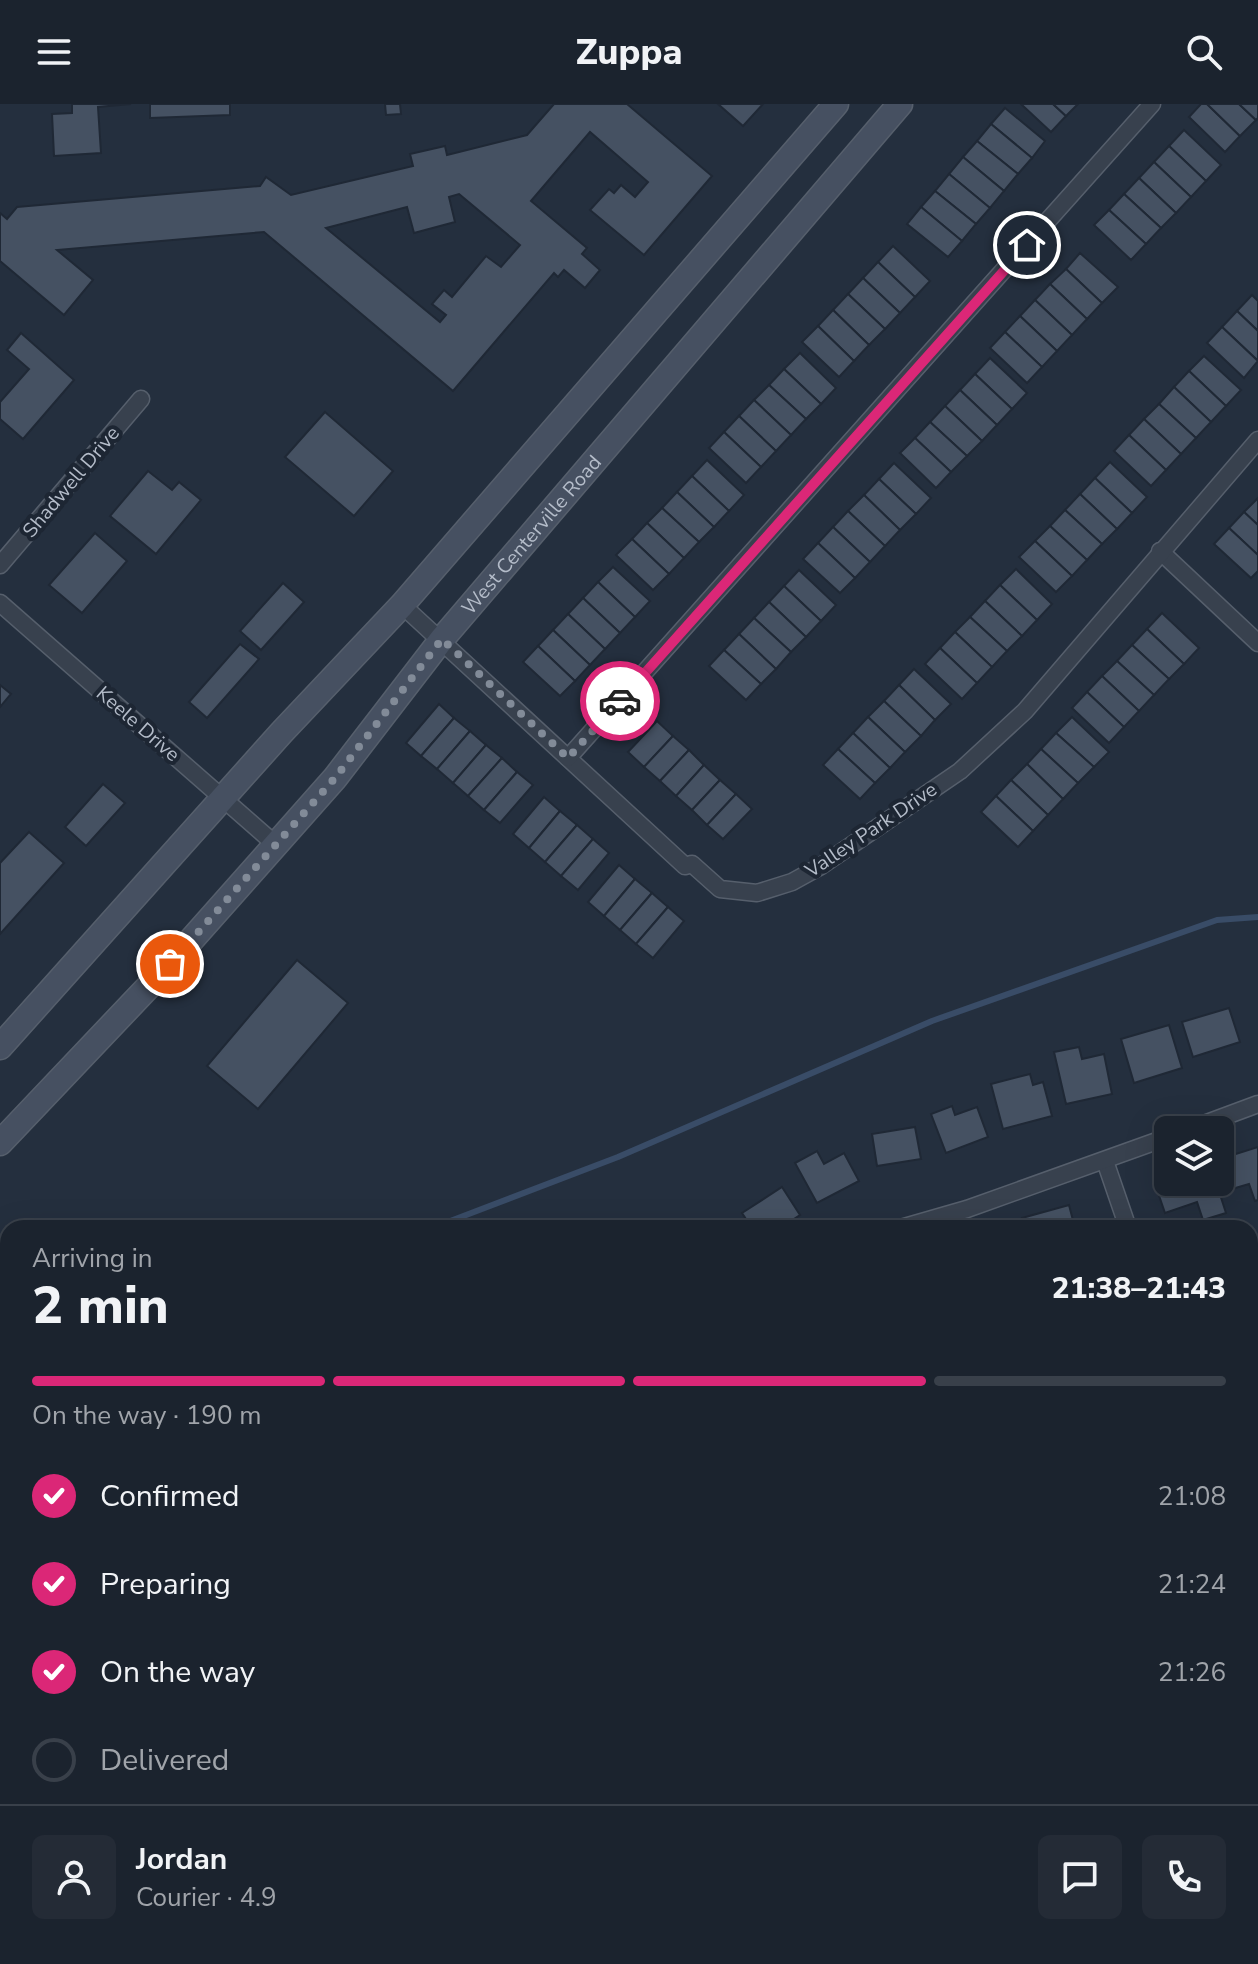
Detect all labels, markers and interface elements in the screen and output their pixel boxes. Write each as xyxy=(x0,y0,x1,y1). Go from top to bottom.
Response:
text: Zuppa xyxy=(576,28,683,77)
icon: menu xyxy=(32,30,76,74)
icon: search xyxy=(1182,30,1226,74)
pin xyxy=(993,211,1061,279)
icon: home xyxy=(1005,223,1049,267)
street label: Shadwell Drive xyxy=(16,421,126,543)
street label: West Centerville Road xyxy=(455,449,607,620)
courier xyxy=(580,661,660,741)
icon: car xyxy=(598,679,642,723)
street label: Keele Drive xyxy=(90,680,186,768)
street label: Valley Park Drive xyxy=(799,776,942,885)
pin xyxy=(136,930,204,998)
icon: bag xyxy=(148,942,192,986)
map controls xyxy=(1154,1116,1234,1196)
button: layers xyxy=(1154,1116,1234,1196)
text: Arriving in xyxy=(32,1241,153,1276)
text: 21:38–21:43 xyxy=(1051,1268,1226,1309)
text: 2 min xyxy=(32,1270,169,1341)
text: On the way · 190 m xyxy=(32,1398,261,1433)
icon: check xyxy=(32,1474,76,1518)
text: Confirmed xyxy=(100,1476,240,1517)
text: 21:08 xyxy=(1158,1479,1226,1514)
icon: check xyxy=(32,1562,76,1606)
text: Preparing xyxy=(100,1564,231,1605)
text: 21:24 xyxy=(1158,1567,1226,1602)
icon: check xyxy=(32,1650,76,1694)
text: On the way xyxy=(100,1652,255,1693)
text: 21:26 xyxy=(1158,1655,1226,1690)
text: Delivered xyxy=(100,1740,229,1781)
button: person xyxy=(32,1835,116,1919)
button: chat xyxy=(1038,1835,1122,1919)
button: phone xyxy=(1142,1835,1226,1919)
text: Jordan xyxy=(136,1839,227,1880)
text: Courier · 4.9 xyxy=(136,1880,277,1915)

